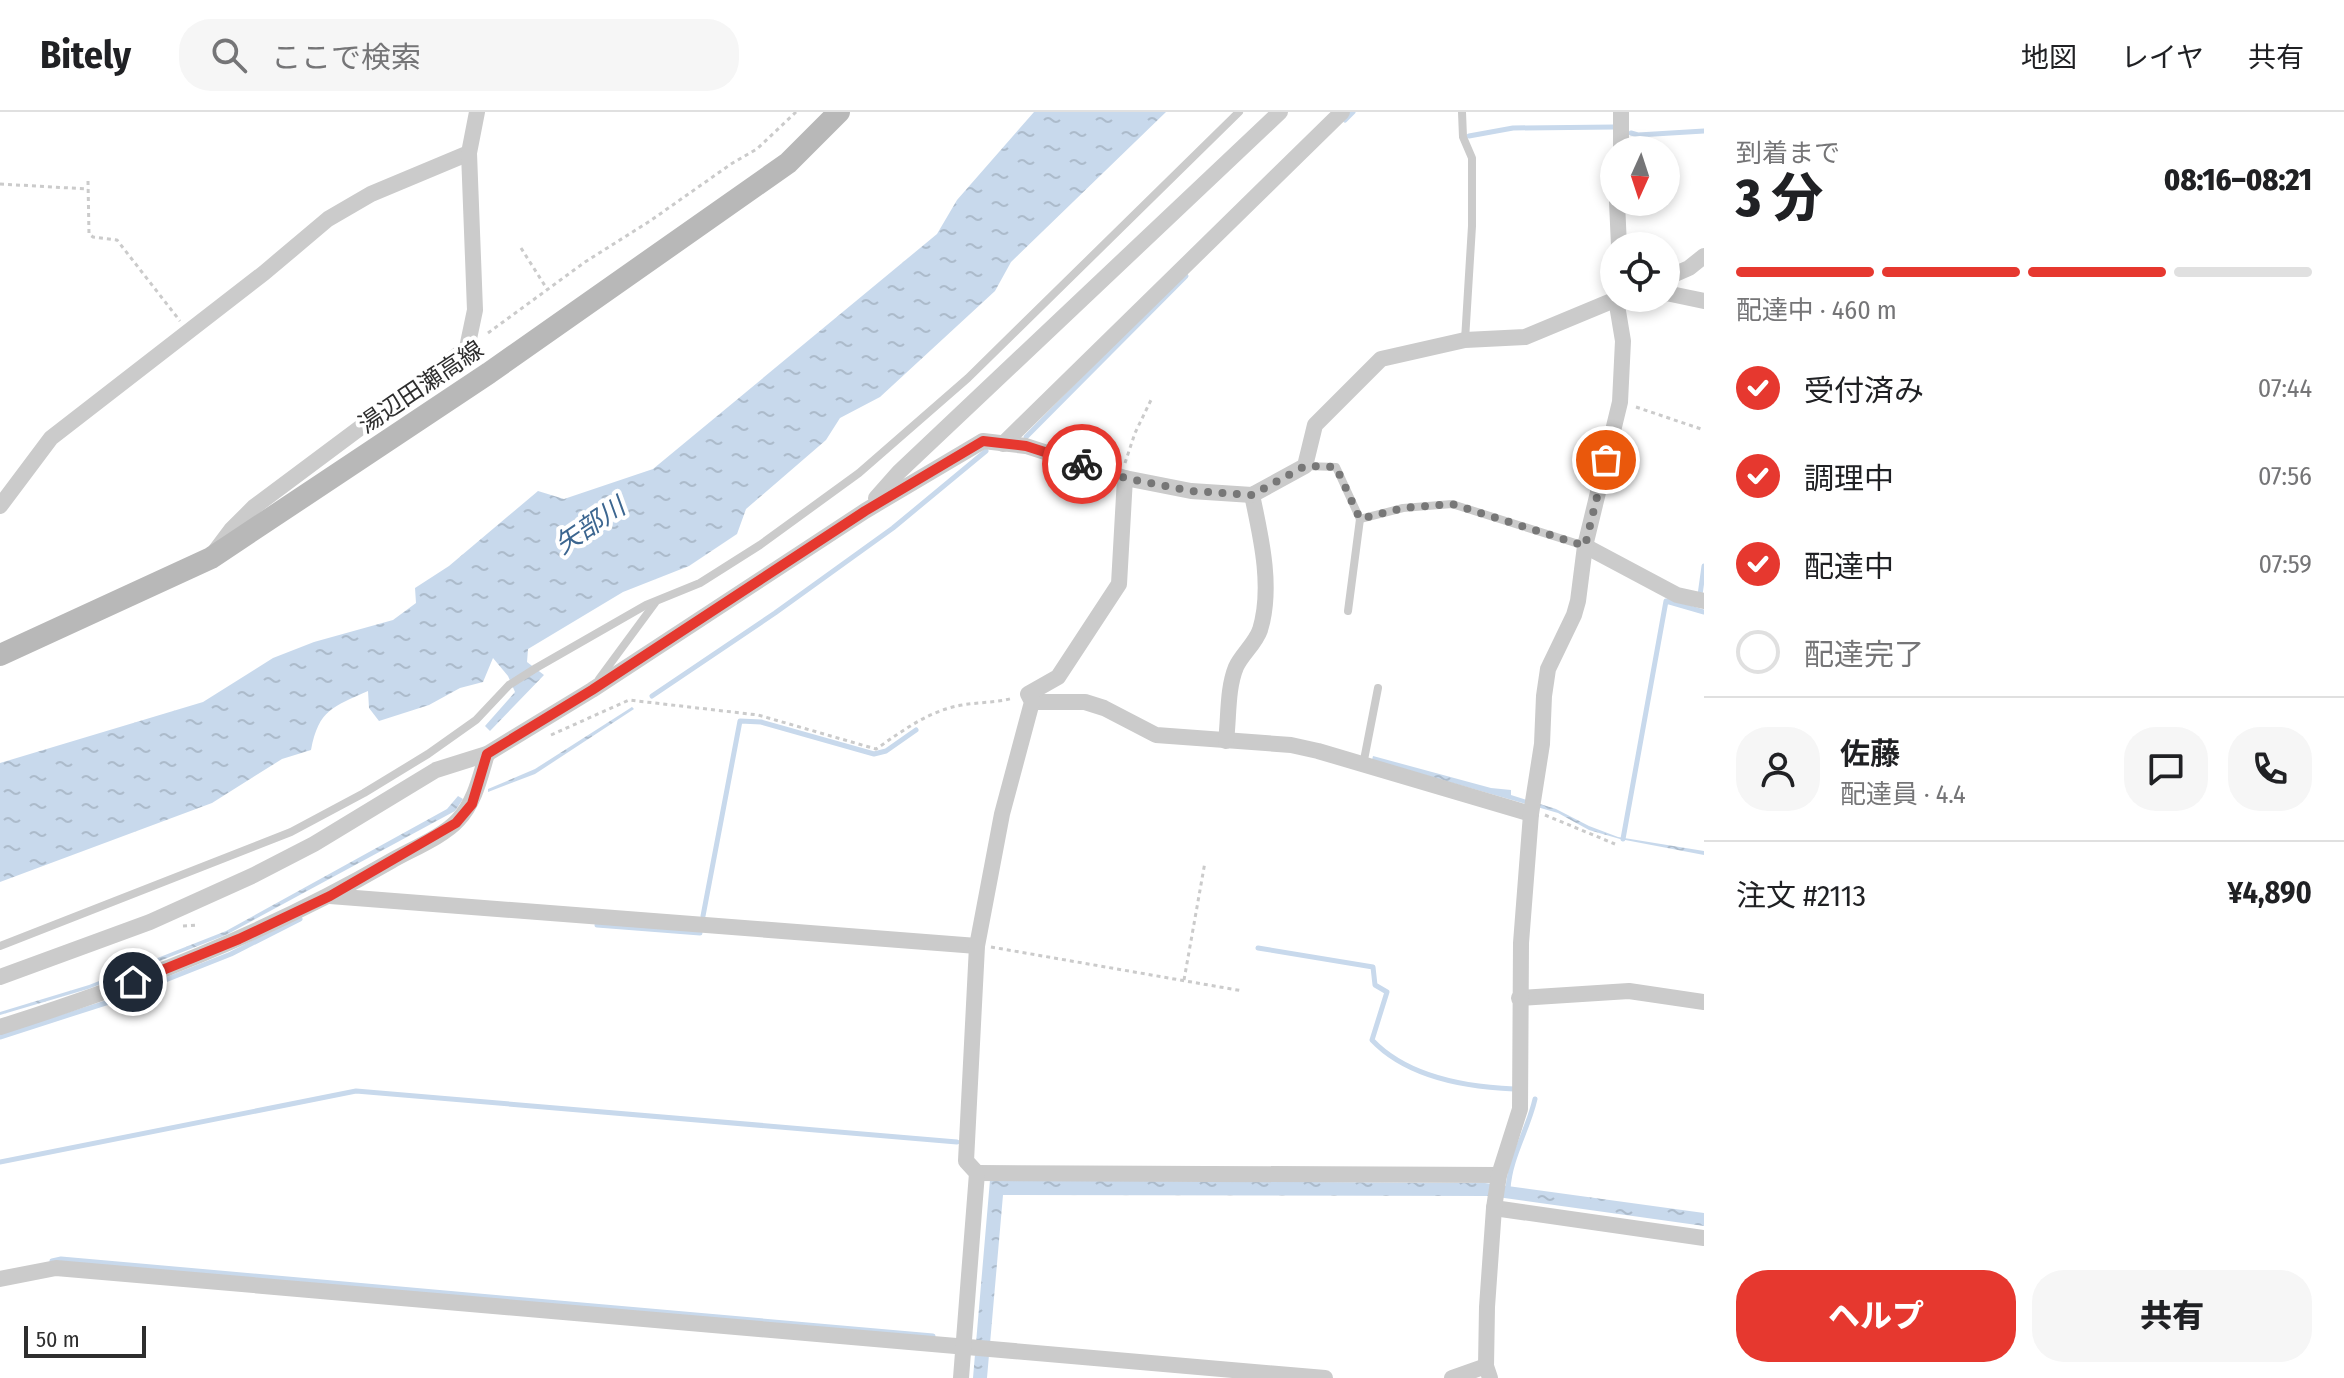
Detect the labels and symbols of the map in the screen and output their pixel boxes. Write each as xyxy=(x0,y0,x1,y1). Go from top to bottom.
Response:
north arrow xyxy=(1600,136,1680,216)
street label: 湯辺田瀬高線 xyxy=(353,335,489,439)
courier xyxy=(1042,424,1122,504)
pin xyxy=(1572,426,1640,494)
water label: 矢部川 xyxy=(549,490,633,561)
pin xyxy=(99,948,167,1016)
scale bar xyxy=(24,1322,146,1358)

